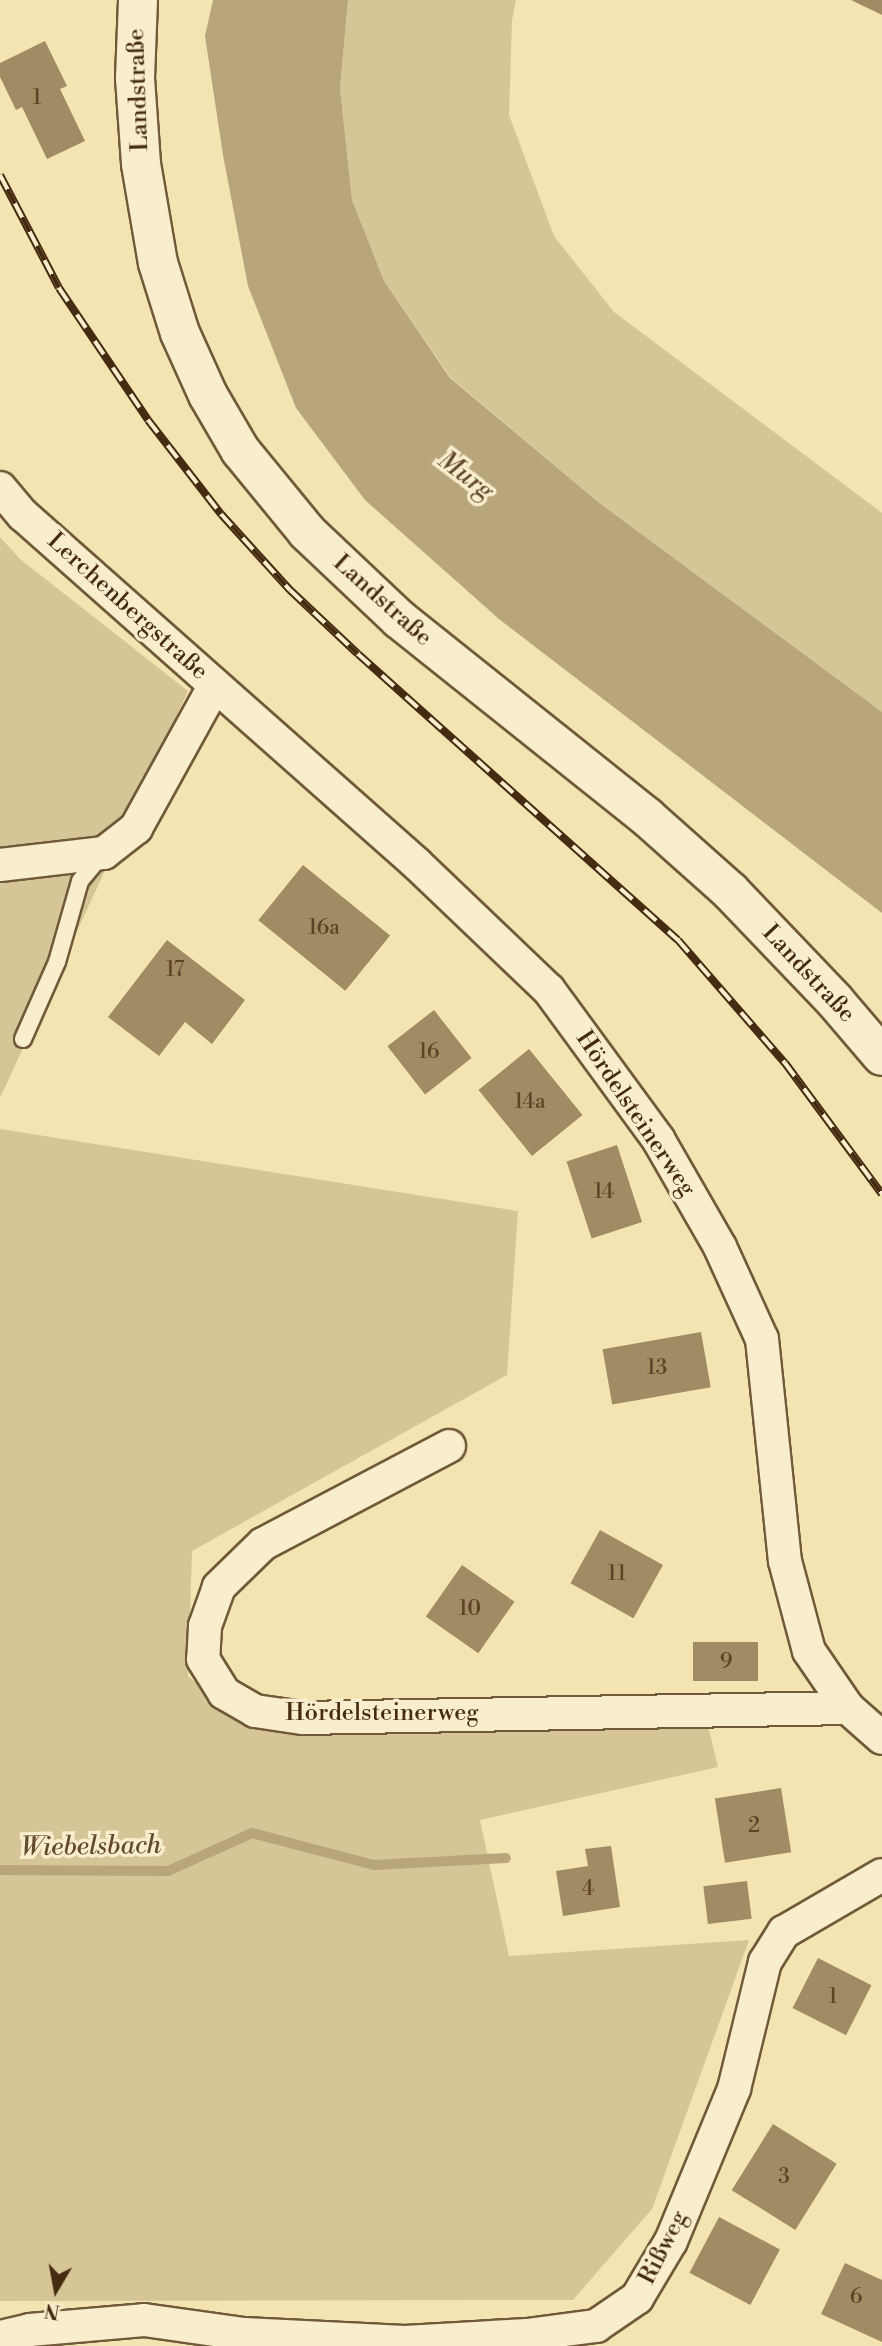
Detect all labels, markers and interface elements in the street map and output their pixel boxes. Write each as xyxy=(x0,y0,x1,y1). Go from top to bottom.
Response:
street label: Landstraße xyxy=(122,28,156,152)
house number: 1 xyxy=(32,85,42,111)
water label: Murg xyxy=(431,445,499,507)
street label: Lerchenbergstraße xyxy=(41,527,213,687)
street label: Landstraße xyxy=(327,549,437,653)
house number: 16a xyxy=(308,915,340,941)
street label: Landstraße xyxy=(755,919,861,1029)
house number: 17 xyxy=(166,957,184,983)
street label: Hördelsteinerweg xyxy=(569,1026,701,1202)
house number: 16 xyxy=(418,1039,440,1065)
house number: 14a xyxy=(514,1089,546,1115)
house number: 14 xyxy=(594,1179,614,1205)
house number: 13 xyxy=(647,1355,667,1381)
house number: 11 xyxy=(608,1561,626,1587)
house number: 10 xyxy=(459,1596,481,1622)
house number: 9 xyxy=(720,1649,732,1675)
street label: Hördelsteinerweg xyxy=(285,1700,479,1728)
house number: 2 xyxy=(748,1813,760,1839)
water label: Wiebelsbach xyxy=(21,1830,161,1864)
house number: 4 xyxy=(582,1876,594,1902)
house number: 1 xyxy=(828,1984,838,2010)
house number: 3 xyxy=(778,2164,790,2190)
street label: Rißweg xyxy=(633,2206,695,2290)
north arrow xyxy=(21,2255,91,2325)
house number: 6 xyxy=(850,2284,862,2310)
text: N xyxy=(43,2298,62,2324)

